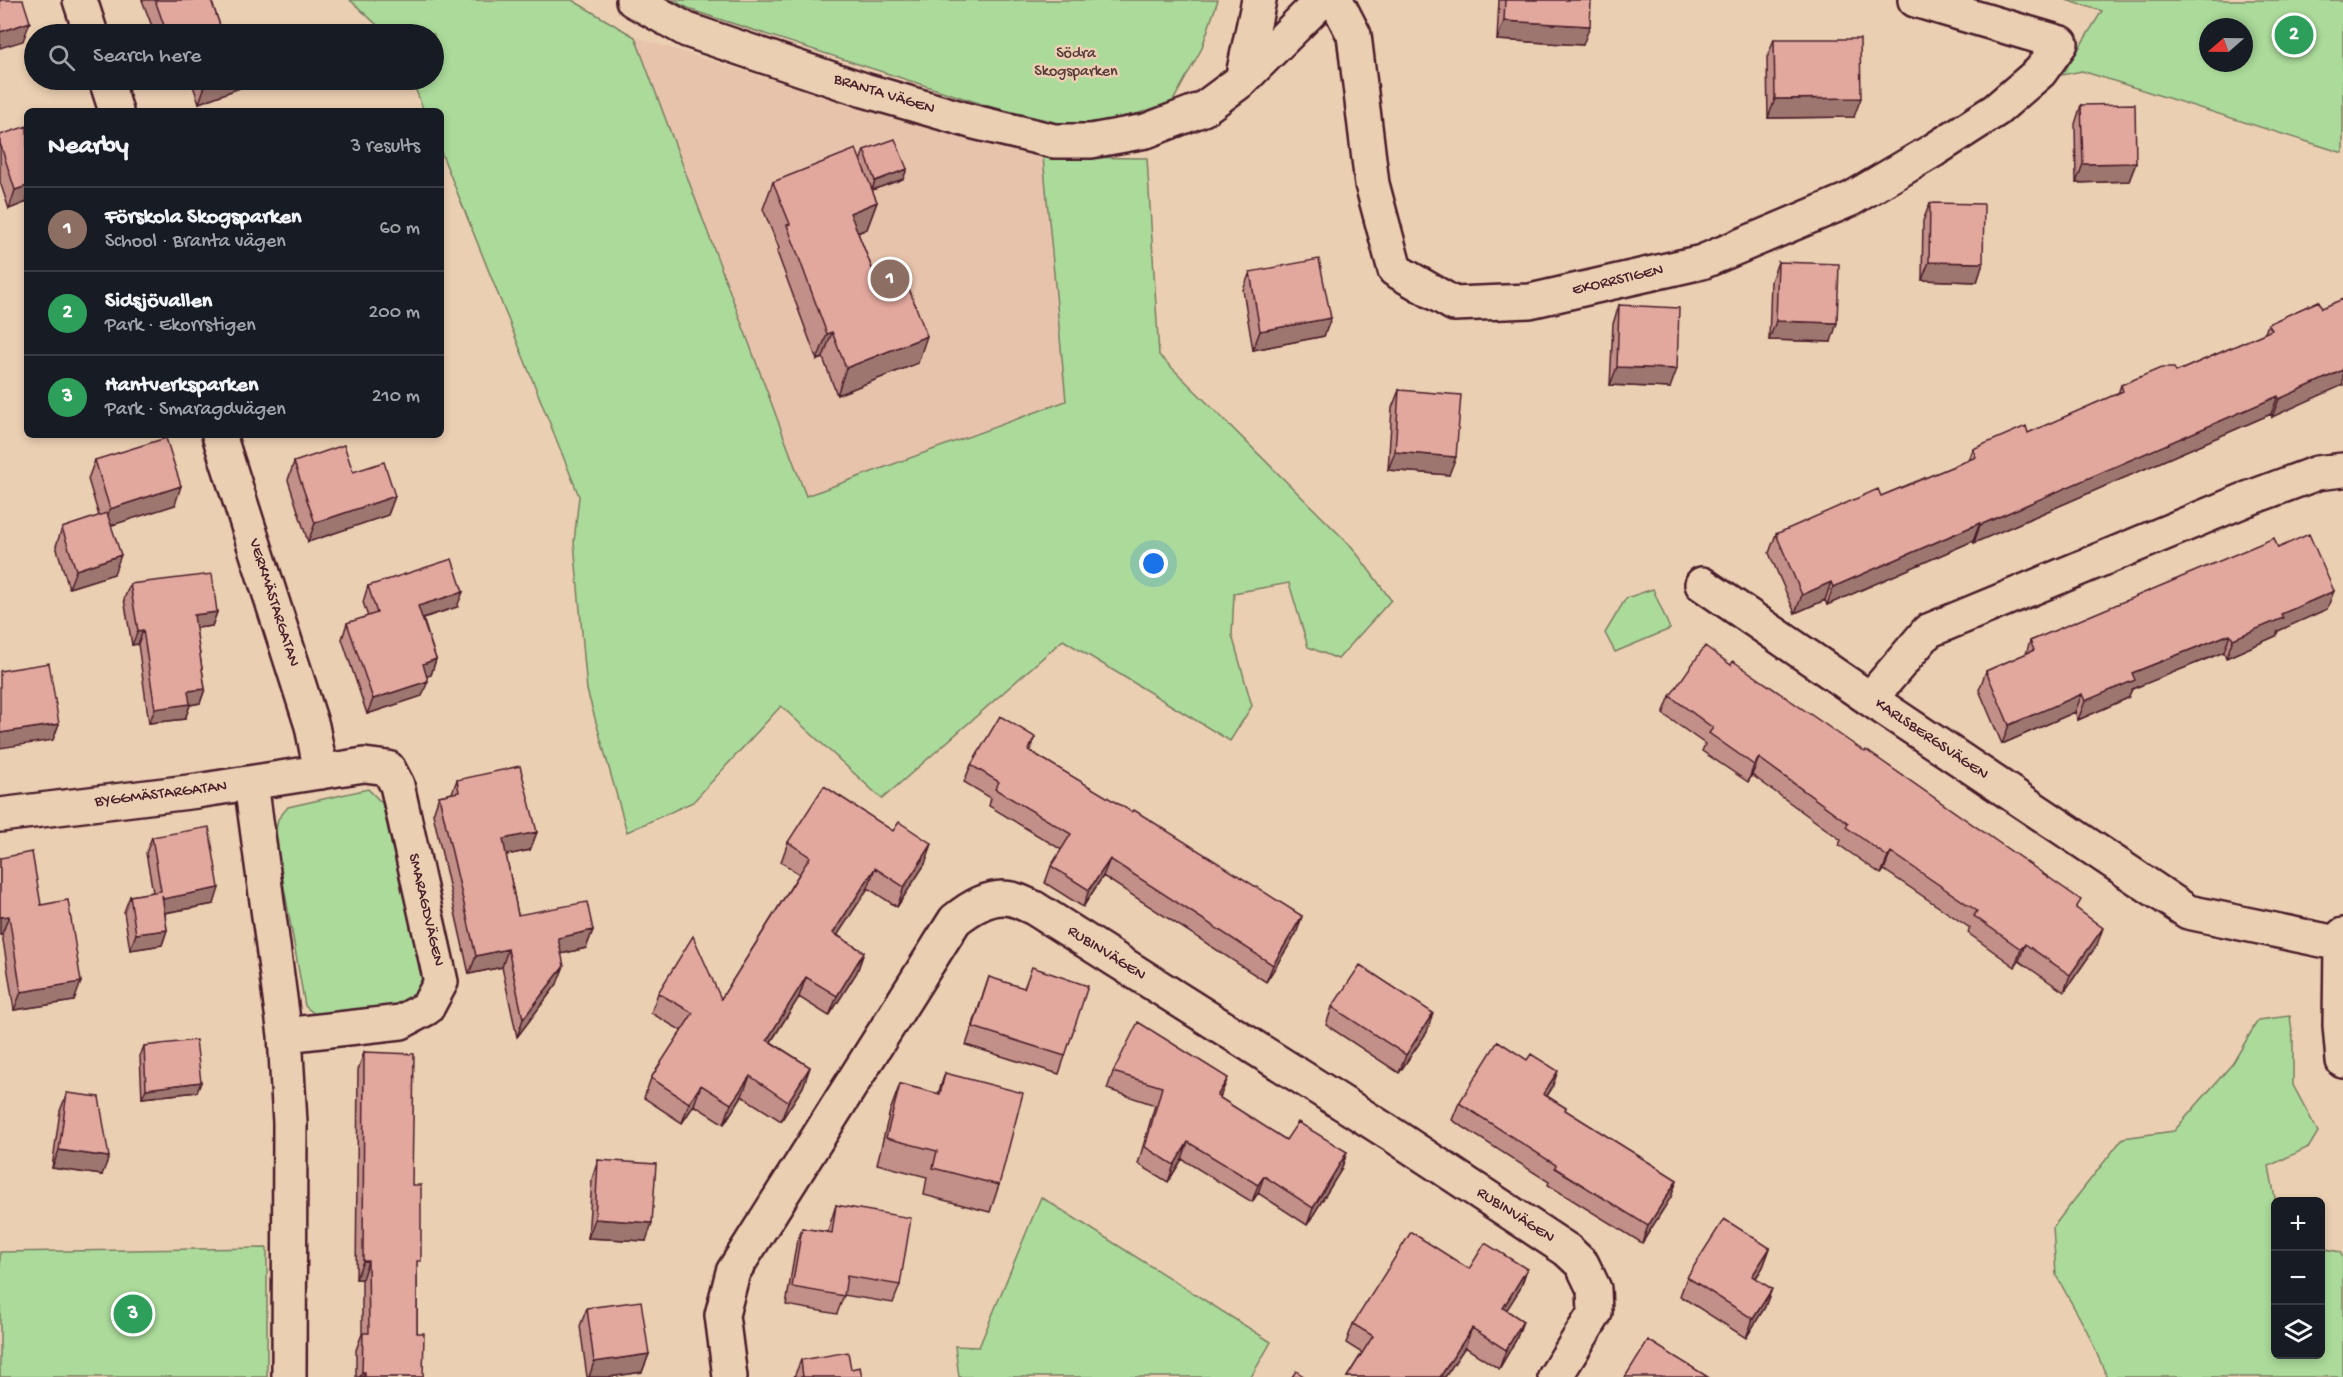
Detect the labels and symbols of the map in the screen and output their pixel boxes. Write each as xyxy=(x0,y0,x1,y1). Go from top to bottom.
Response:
pin: 2 xyxy=(2274,12,2314,57)
north arrow xyxy=(2199,18,2253,72)
park label: Södra Skogsparken xyxy=(1034,45,1118,82)
street label: BRANTA VÄGEN xyxy=(830,70,937,119)
pin: 1 xyxy=(870,256,910,302)
street label: EKORRSTIGEN xyxy=(1571,261,1665,301)
street label: VERKMÄSTARGATAN xyxy=(243,536,303,669)
your location xyxy=(1139,549,1168,578)
street label: KARLSBERGSVÄGEN xyxy=(1871,695,1991,785)
street label: BYGGMÄSTARGATAN xyxy=(93,777,228,813)
street label: SMARAGDVÄGEN xyxy=(403,852,447,968)
street label: RUBINVÄGEN xyxy=(1063,922,1149,986)
street label: RUBINVÄGEN xyxy=(1473,1184,1557,1248)
pin: 3 xyxy=(114,1292,152,1336)

